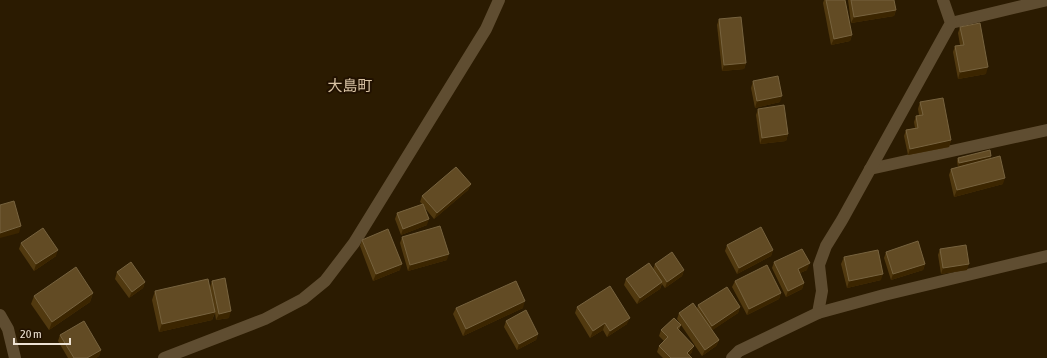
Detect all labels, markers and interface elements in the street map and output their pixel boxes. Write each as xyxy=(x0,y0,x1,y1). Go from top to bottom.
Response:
district label: 大島町 xyxy=(327,77,373,94)
scale bar xyxy=(14,320,70,346)
text: 20 m xyxy=(20,327,42,341)

